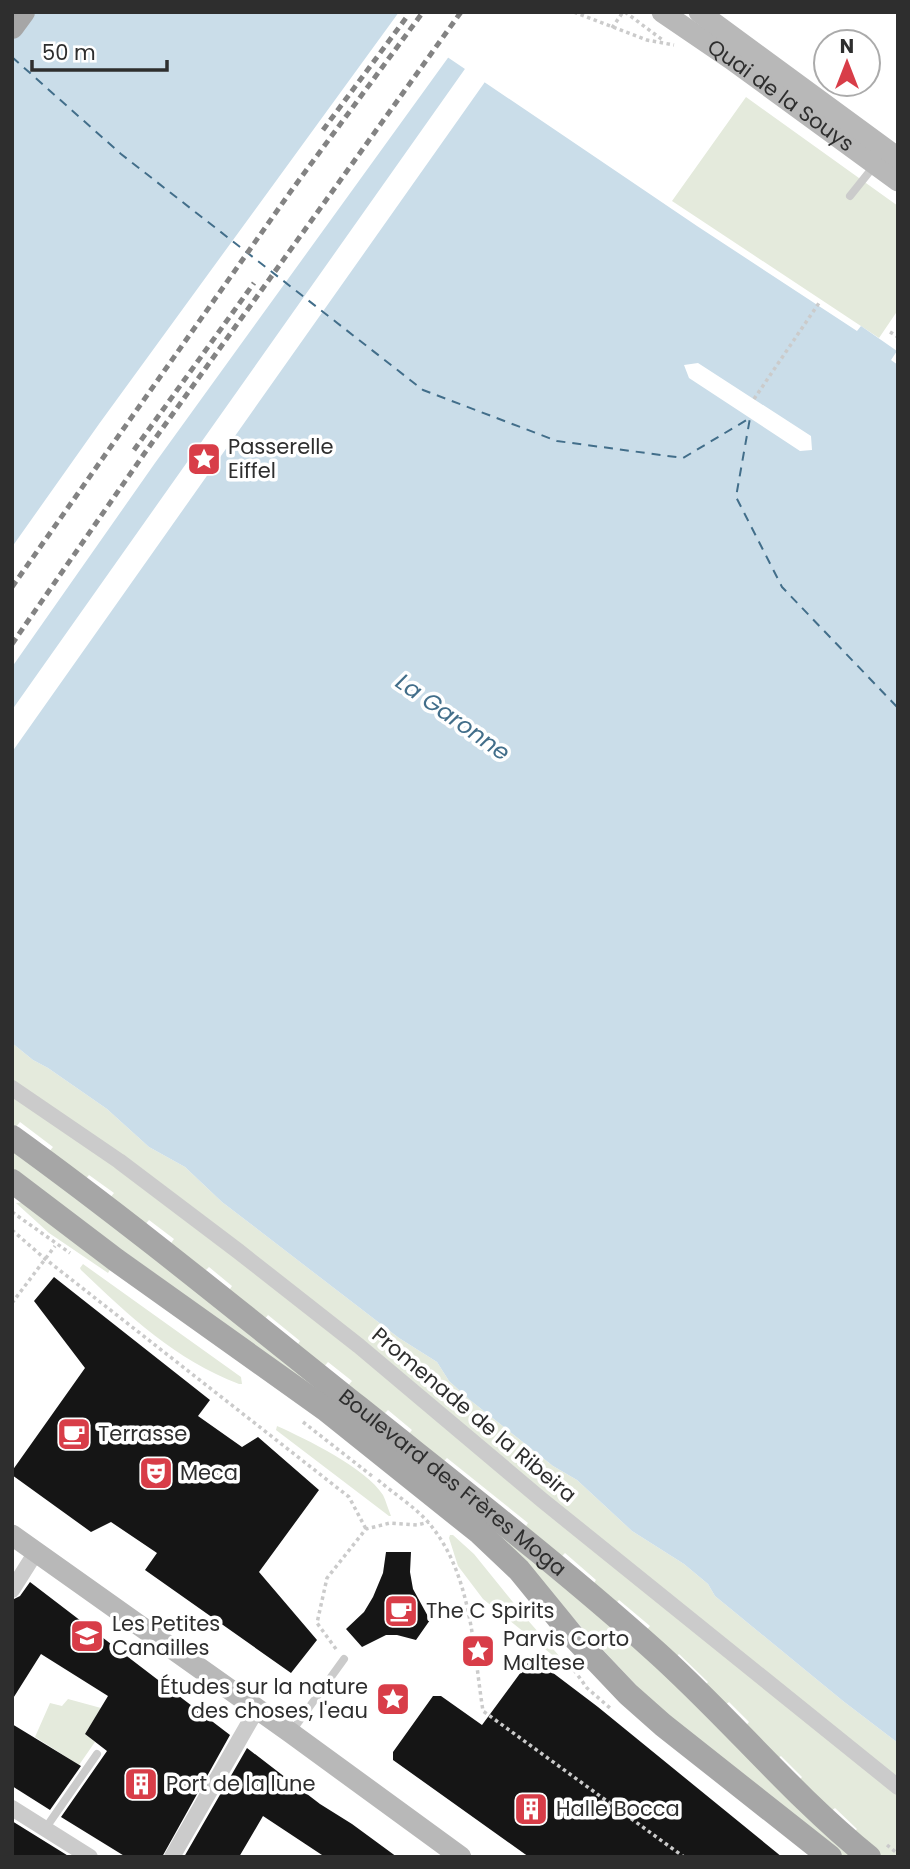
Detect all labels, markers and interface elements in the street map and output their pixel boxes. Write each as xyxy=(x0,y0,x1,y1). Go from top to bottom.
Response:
scale bar xyxy=(32,28,166,72)
north arrow xyxy=(812,28,882,98)
street label: Quai de la Souys xyxy=(702,32,860,158)
text: N xyxy=(840,33,854,60)
text: 50 m xyxy=(42,38,96,67)
place label: Passerelle Eiffel xyxy=(228,432,334,485)
place icon: Passerelle Eiffel xyxy=(185,440,223,478)
water label: La Garonne xyxy=(389,666,517,768)
street label: Promenade de la Ribeira xyxy=(366,1320,583,1509)
street label: Boulevard des Frères Moga xyxy=(333,1382,573,1583)
cafe icon: Terrasse xyxy=(55,1415,93,1453)
place label: Terrasse xyxy=(98,1419,187,1448)
theatre icon: Meca xyxy=(137,1454,175,1492)
place label: Meca xyxy=(180,1458,238,1487)
cafe icon: The C Spirits xyxy=(382,1592,420,1630)
place label: The C Spirits xyxy=(426,1596,555,1625)
place label: Les Petites Canailles xyxy=(112,1609,220,1662)
school or university icon: Les Petites Canailles xyxy=(68,1617,106,1655)
place label: Parvis Corto Maltese xyxy=(503,1624,629,1677)
place icon: Parvis Corto Maltese xyxy=(459,1632,497,1670)
place label: Études sur la nature des choses, l'eau xyxy=(160,1672,368,1725)
place icon: Études sur la nature des choses, l'eau xyxy=(374,1680,412,1718)
building icon: Port de la lune xyxy=(122,1765,160,1803)
place label: Port de la lune xyxy=(166,1769,316,1798)
building icon: Halle Bocca xyxy=(512,1790,550,1828)
place label: Halle Bocca xyxy=(556,1794,680,1823)

